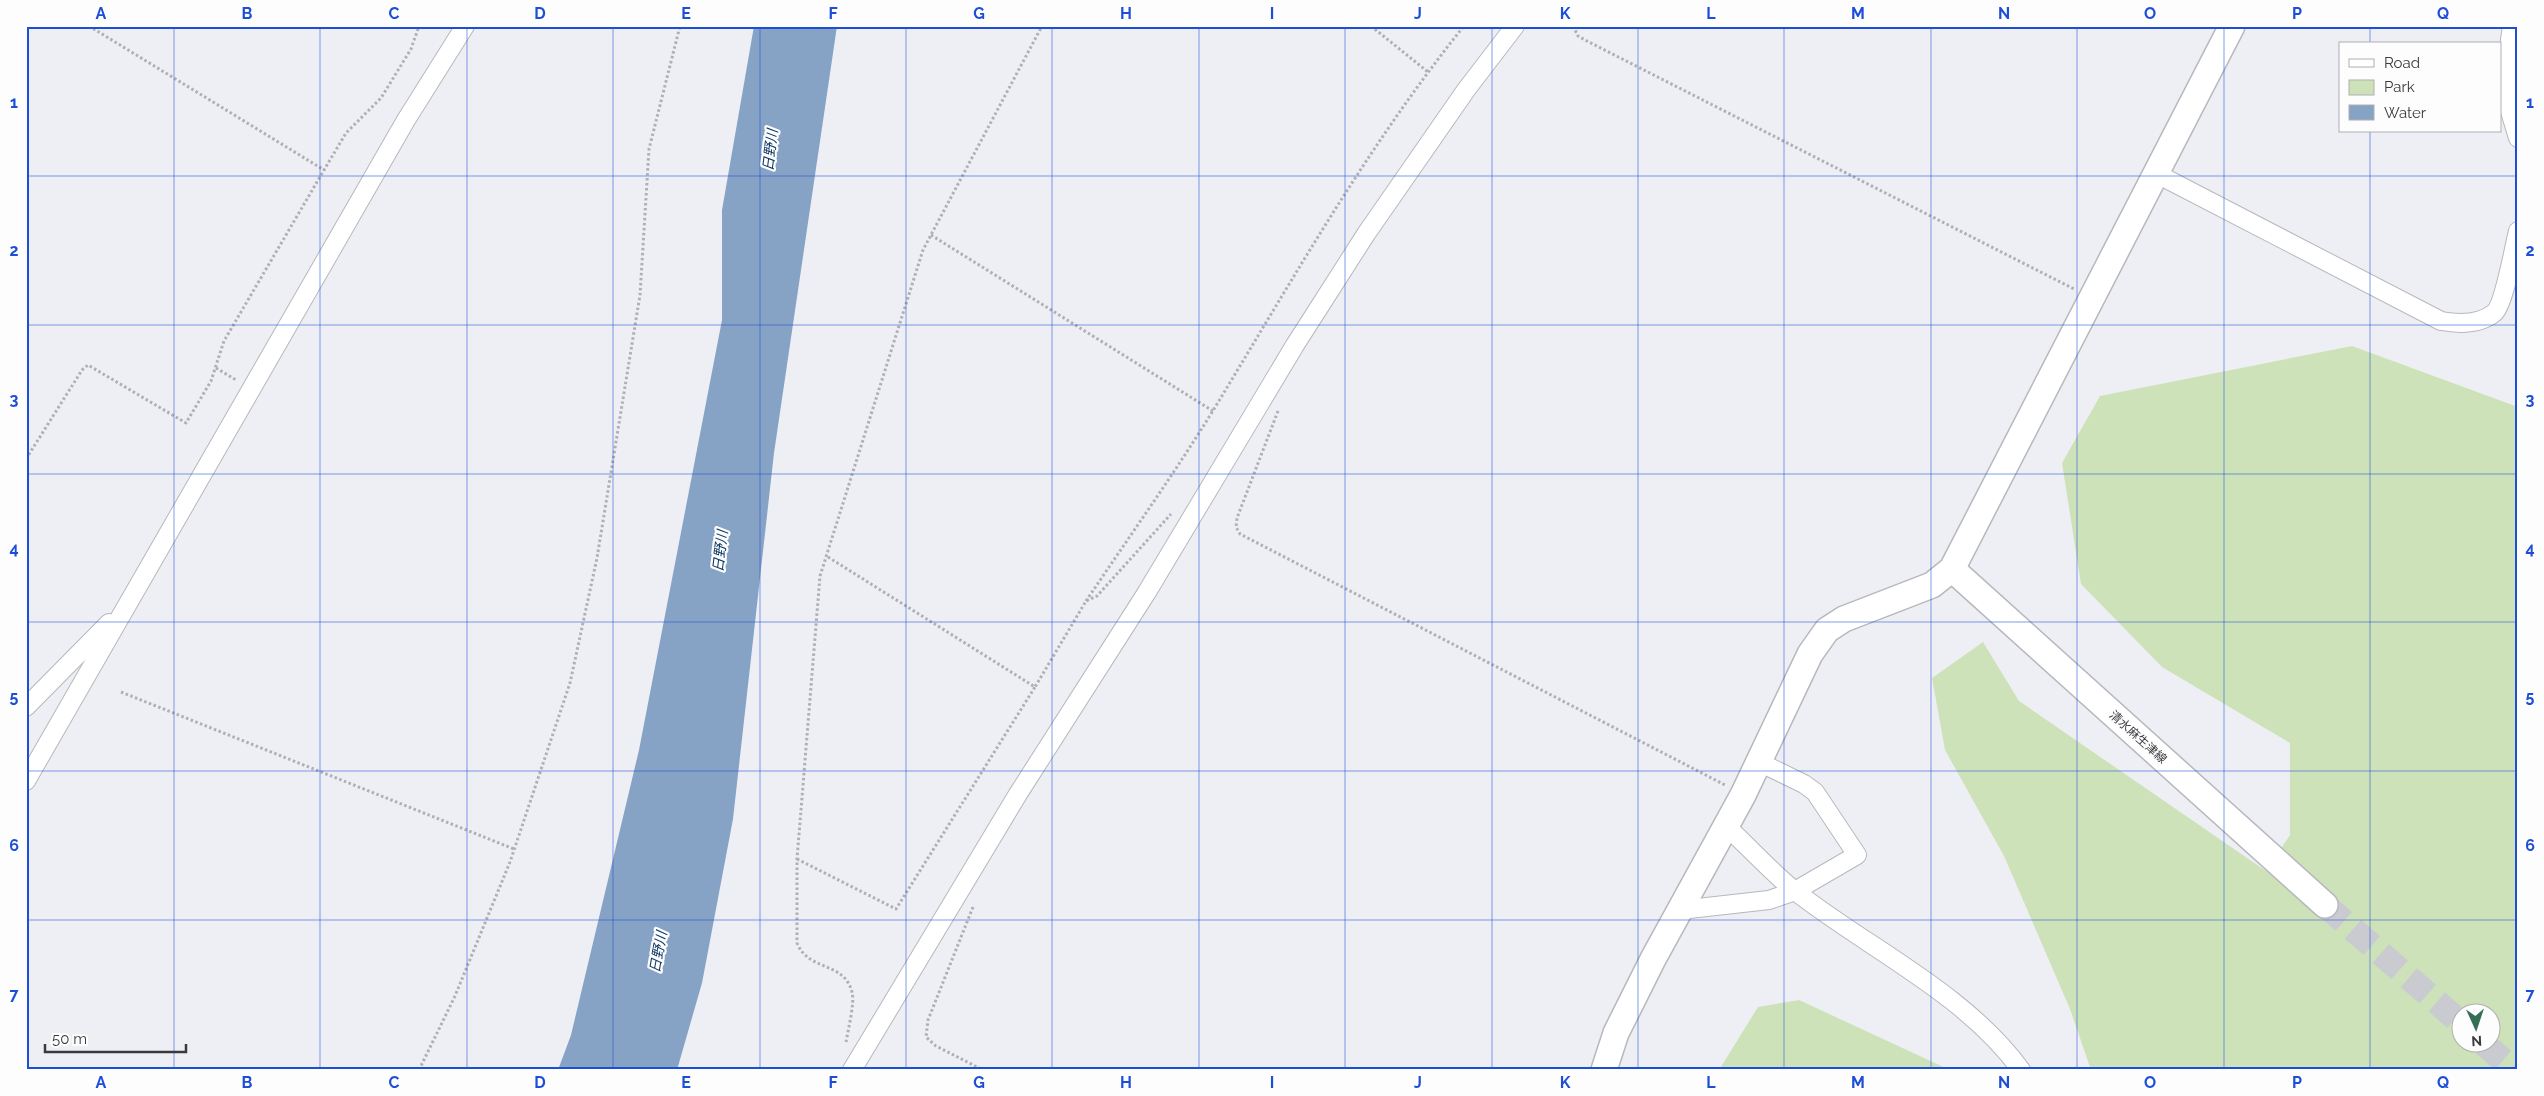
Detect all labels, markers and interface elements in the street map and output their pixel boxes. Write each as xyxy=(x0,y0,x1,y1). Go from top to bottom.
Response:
text: A xyxy=(96,4,107,23)
text: B xyxy=(242,4,253,23)
text: C xyxy=(389,4,400,23)
text: D xyxy=(534,4,546,23)
text: E xyxy=(681,4,691,23)
text: F xyxy=(828,4,838,23)
text: G xyxy=(973,4,985,23)
text: H xyxy=(1120,4,1132,23)
text: I xyxy=(1270,4,1274,23)
text: J xyxy=(1414,4,1422,23)
text: K xyxy=(1560,4,1571,23)
text: L xyxy=(1706,4,1716,23)
text: M xyxy=(1851,4,1865,23)
text: N xyxy=(1998,4,2010,23)
text: O xyxy=(2144,4,2156,23)
text: P xyxy=(2292,4,2302,23)
text: Q xyxy=(2437,4,2449,23)
legend xyxy=(2339,42,2502,132)
text: Road xyxy=(2384,54,2420,72)
text: Park xyxy=(2384,78,2415,96)
text: 1 xyxy=(10,93,18,112)
text: 1 xyxy=(2526,93,2534,112)
text: Water xyxy=(2384,104,2427,122)
water label: 日野川 xyxy=(760,126,781,172)
text: 2 xyxy=(9,241,19,260)
text: 2 xyxy=(2525,241,2535,260)
text: 3 xyxy=(10,390,19,409)
text: 3 xyxy=(2526,390,2535,409)
water label: 日野川 xyxy=(710,527,731,573)
text: 4 xyxy=(9,539,19,558)
text: 4 xyxy=(2525,539,2535,558)
text: 5 xyxy=(10,687,19,706)
text: 5 xyxy=(2526,687,2535,706)
street label: 清水麻生津線 xyxy=(2107,708,2169,766)
text: 6 xyxy=(9,836,19,855)
text: 6 xyxy=(2525,836,2535,855)
water label: 日野川 xyxy=(646,928,670,974)
text: 7 xyxy=(10,985,19,1004)
text: 7 xyxy=(2526,985,2535,1004)
north arrow xyxy=(2452,1004,2502,1054)
scale bar xyxy=(45,1021,186,1053)
text: 50 m xyxy=(52,1030,87,1048)
text: N xyxy=(2471,1033,2482,1049)
text: A xyxy=(96,1073,107,1092)
text: B xyxy=(242,1073,253,1092)
text: C xyxy=(389,1073,400,1092)
text: D xyxy=(534,1073,546,1092)
text: E xyxy=(681,1073,691,1092)
text: F xyxy=(828,1073,838,1092)
text: G xyxy=(973,1073,985,1092)
text: H xyxy=(1120,1073,1132,1092)
text: I xyxy=(1270,1073,1274,1092)
text: J xyxy=(1414,1073,1422,1092)
text: K xyxy=(1560,1073,1571,1092)
text: L xyxy=(1706,1073,1716,1092)
text: M xyxy=(1851,1073,1865,1092)
text: N xyxy=(1998,1073,2010,1092)
text: O xyxy=(2144,1073,2156,1092)
text: P xyxy=(2292,1073,2302,1092)
text: Q xyxy=(2437,1073,2449,1092)

